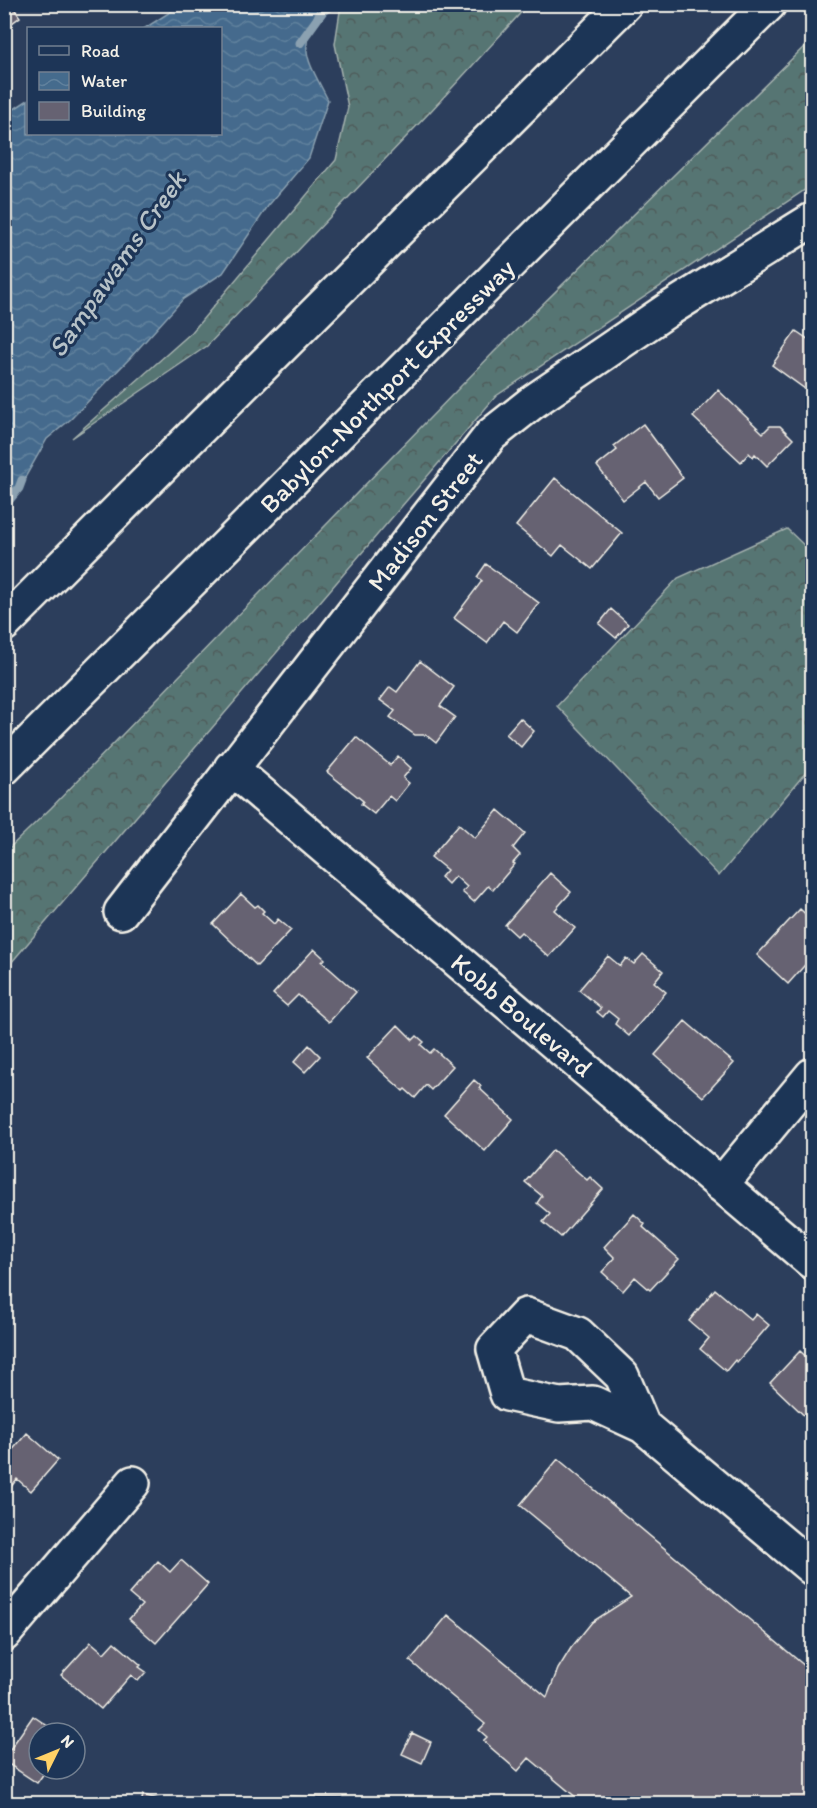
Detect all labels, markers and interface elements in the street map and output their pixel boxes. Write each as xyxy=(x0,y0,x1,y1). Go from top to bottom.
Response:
legend xyxy=(27,27,222,135)
text: Road xyxy=(81,40,120,62)
text: Water xyxy=(81,70,127,92)
text: Building xyxy=(81,100,147,122)
water label: Sampawams Creek xyxy=(40,163,194,363)
street label: Babylon-Northport Expressway xyxy=(253,252,521,520)
street label: Madison Street xyxy=(360,444,490,597)
street label: Kobb Boulevard xyxy=(445,946,599,1084)
north arrow xyxy=(27,1721,87,1781)
text: N xyxy=(57,1731,78,1752)

